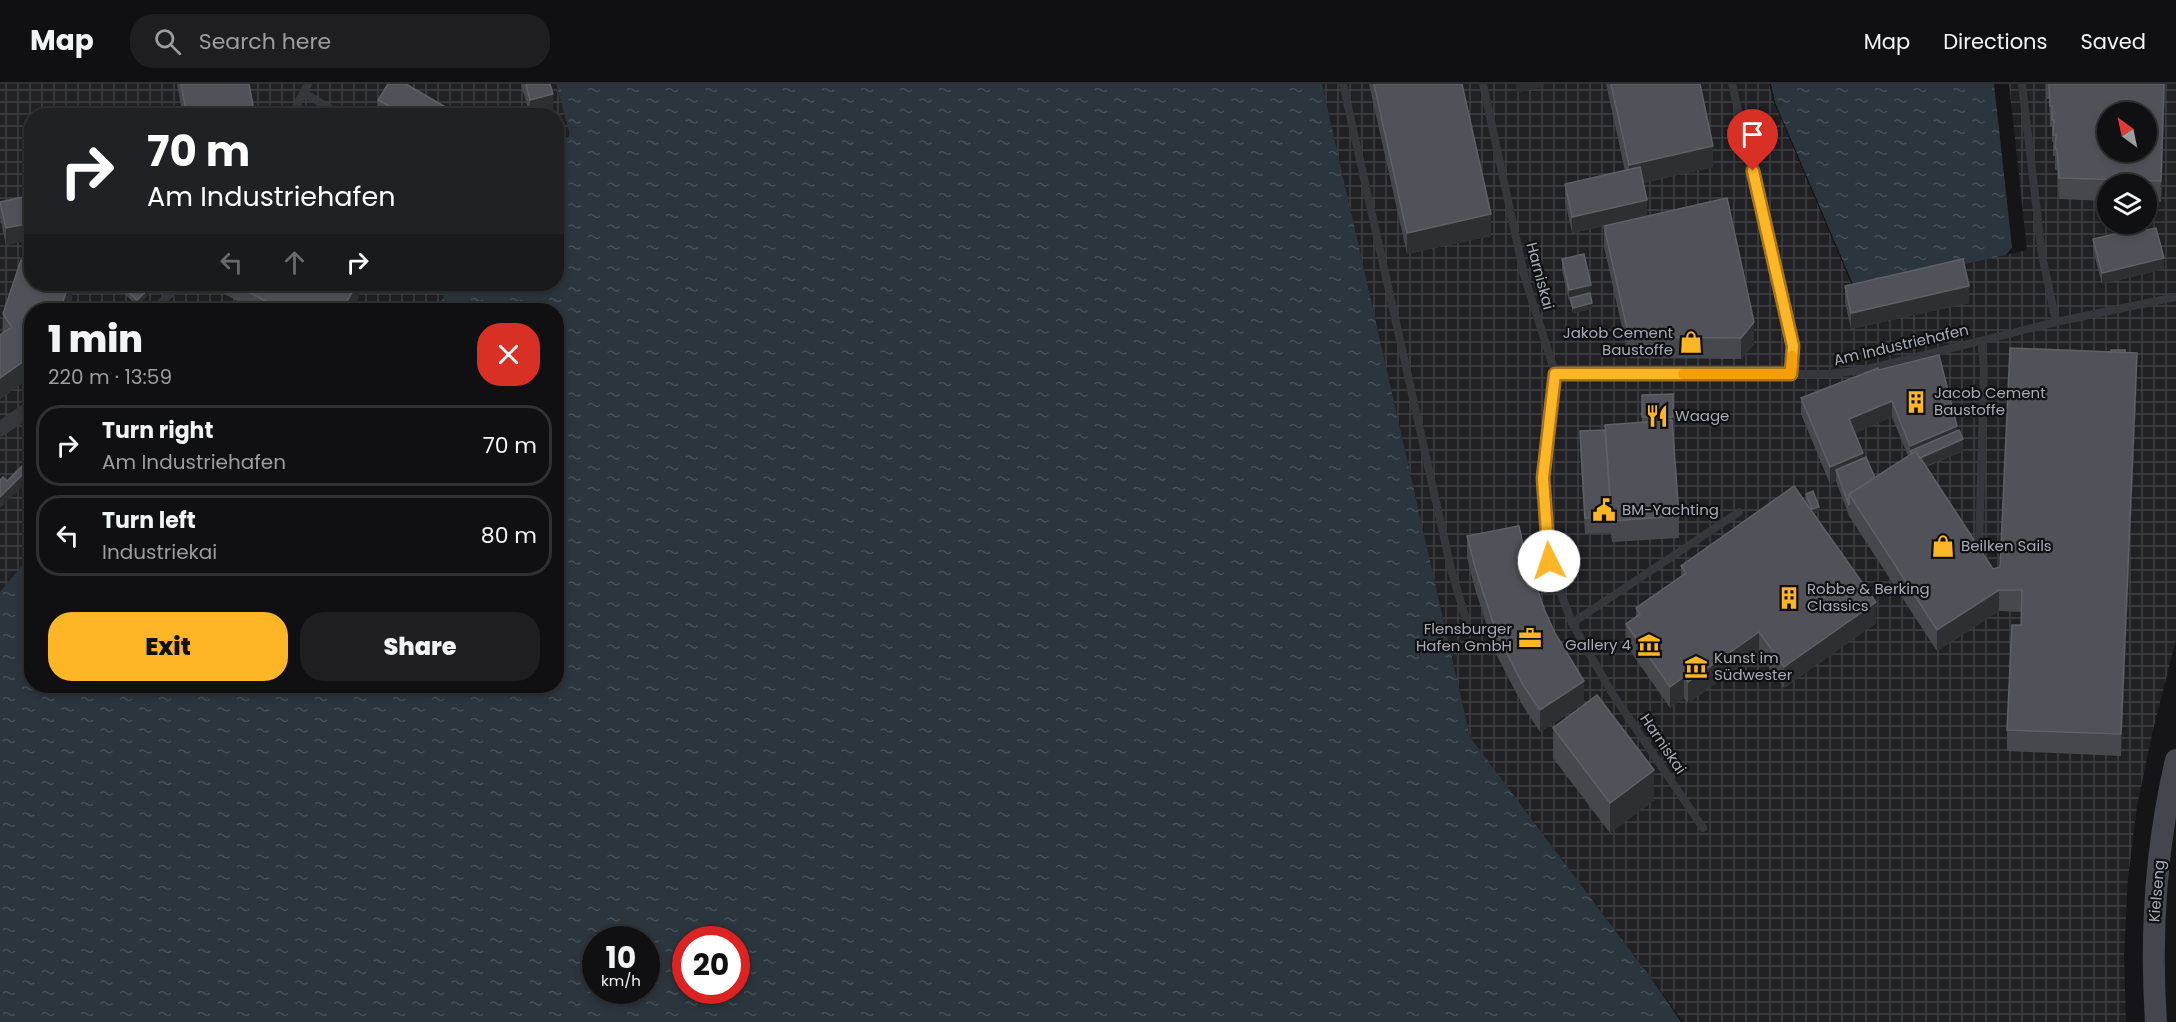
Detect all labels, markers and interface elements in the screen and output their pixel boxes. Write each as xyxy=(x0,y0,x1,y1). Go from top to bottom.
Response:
search box xyxy=(130,14,550,68)
text: Map xyxy=(30,21,94,60)
icon: search xyxy=(151,25,184,58)
text: Search here xyxy=(199,26,331,57)
text: Map xyxy=(1864,27,1910,56)
text: Directions xyxy=(1943,27,2047,56)
text: Saved xyxy=(2080,27,2146,56)
north arrow xyxy=(2097,102,2157,162)
map controls xyxy=(2097,102,2157,234)
pin xyxy=(1727,109,1778,171)
icon: arrive xyxy=(1736,118,1769,151)
text: 70 m xyxy=(147,122,250,181)
icon: right xyxy=(48,132,126,210)
button: layers xyxy=(2097,174,2157,234)
text: Am Industriehafen xyxy=(147,178,395,215)
street label: Harniskai xyxy=(1521,240,1560,312)
icon: left xyxy=(215,246,248,279)
icon: ahead xyxy=(278,246,311,279)
icon: right xyxy=(341,246,374,279)
text: 1 min xyxy=(48,314,143,365)
street label: Am Industriehafen xyxy=(1831,319,1971,370)
place label: Jakob Cement Baustoffe xyxy=(1563,322,1673,360)
button: close xyxy=(477,323,540,386)
shop icon: Jakob Cement Baustoffe xyxy=(1678,329,1704,355)
text: 220 m · 13:59 xyxy=(48,363,172,391)
place label: Jacob Cement Baustoffe xyxy=(1934,382,2046,420)
building icon: Jacob Cement Baustoffe xyxy=(1903,389,1929,415)
restaurant icon: Waage xyxy=(1644,403,1670,429)
place label: Waage xyxy=(1675,405,1729,426)
text: Turn right xyxy=(102,415,213,446)
icon: right xyxy=(51,429,84,462)
text: 70 m xyxy=(483,430,537,461)
text: Am Industriehafen xyxy=(102,448,286,476)
public building icon: BM-Yachting xyxy=(1591,497,1617,523)
place label: BM-Yachting xyxy=(1622,499,1719,520)
text: Turn left xyxy=(102,505,196,536)
icon: left xyxy=(51,519,84,552)
text: 80 m xyxy=(481,520,537,551)
position arrow xyxy=(1517,529,1581,593)
shop icon: Beilken Sails xyxy=(1930,533,1956,559)
place label: Beilken Sails xyxy=(1961,535,2052,556)
text: Industriekai xyxy=(102,538,217,566)
place label: Robbe & Berking Classics xyxy=(1807,578,1930,616)
building icon: Robbe & Berking Classics xyxy=(1776,585,1802,611)
button: Exit xyxy=(48,612,288,681)
button: Share xyxy=(300,612,540,681)
place label: Flensburger Hafen GmbH xyxy=(1416,618,1512,656)
office icon: Flensburger Hafen GmbH xyxy=(1517,625,1543,651)
museum icon: Gallery 4 xyxy=(1636,632,1662,658)
place label: Gallery 4 xyxy=(1565,634,1631,655)
place label: Kunst im Südwester xyxy=(1714,647,1793,685)
museum icon: Kunst im Südwester xyxy=(1683,654,1709,680)
street label: Harniskai xyxy=(1635,709,1691,778)
street label: Kielseng xyxy=(2143,859,2170,923)
speed limit sign: 20 xyxy=(672,926,750,1004)
text: 10 xyxy=(606,936,636,979)
text: km/h xyxy=(601,970,641,991)

